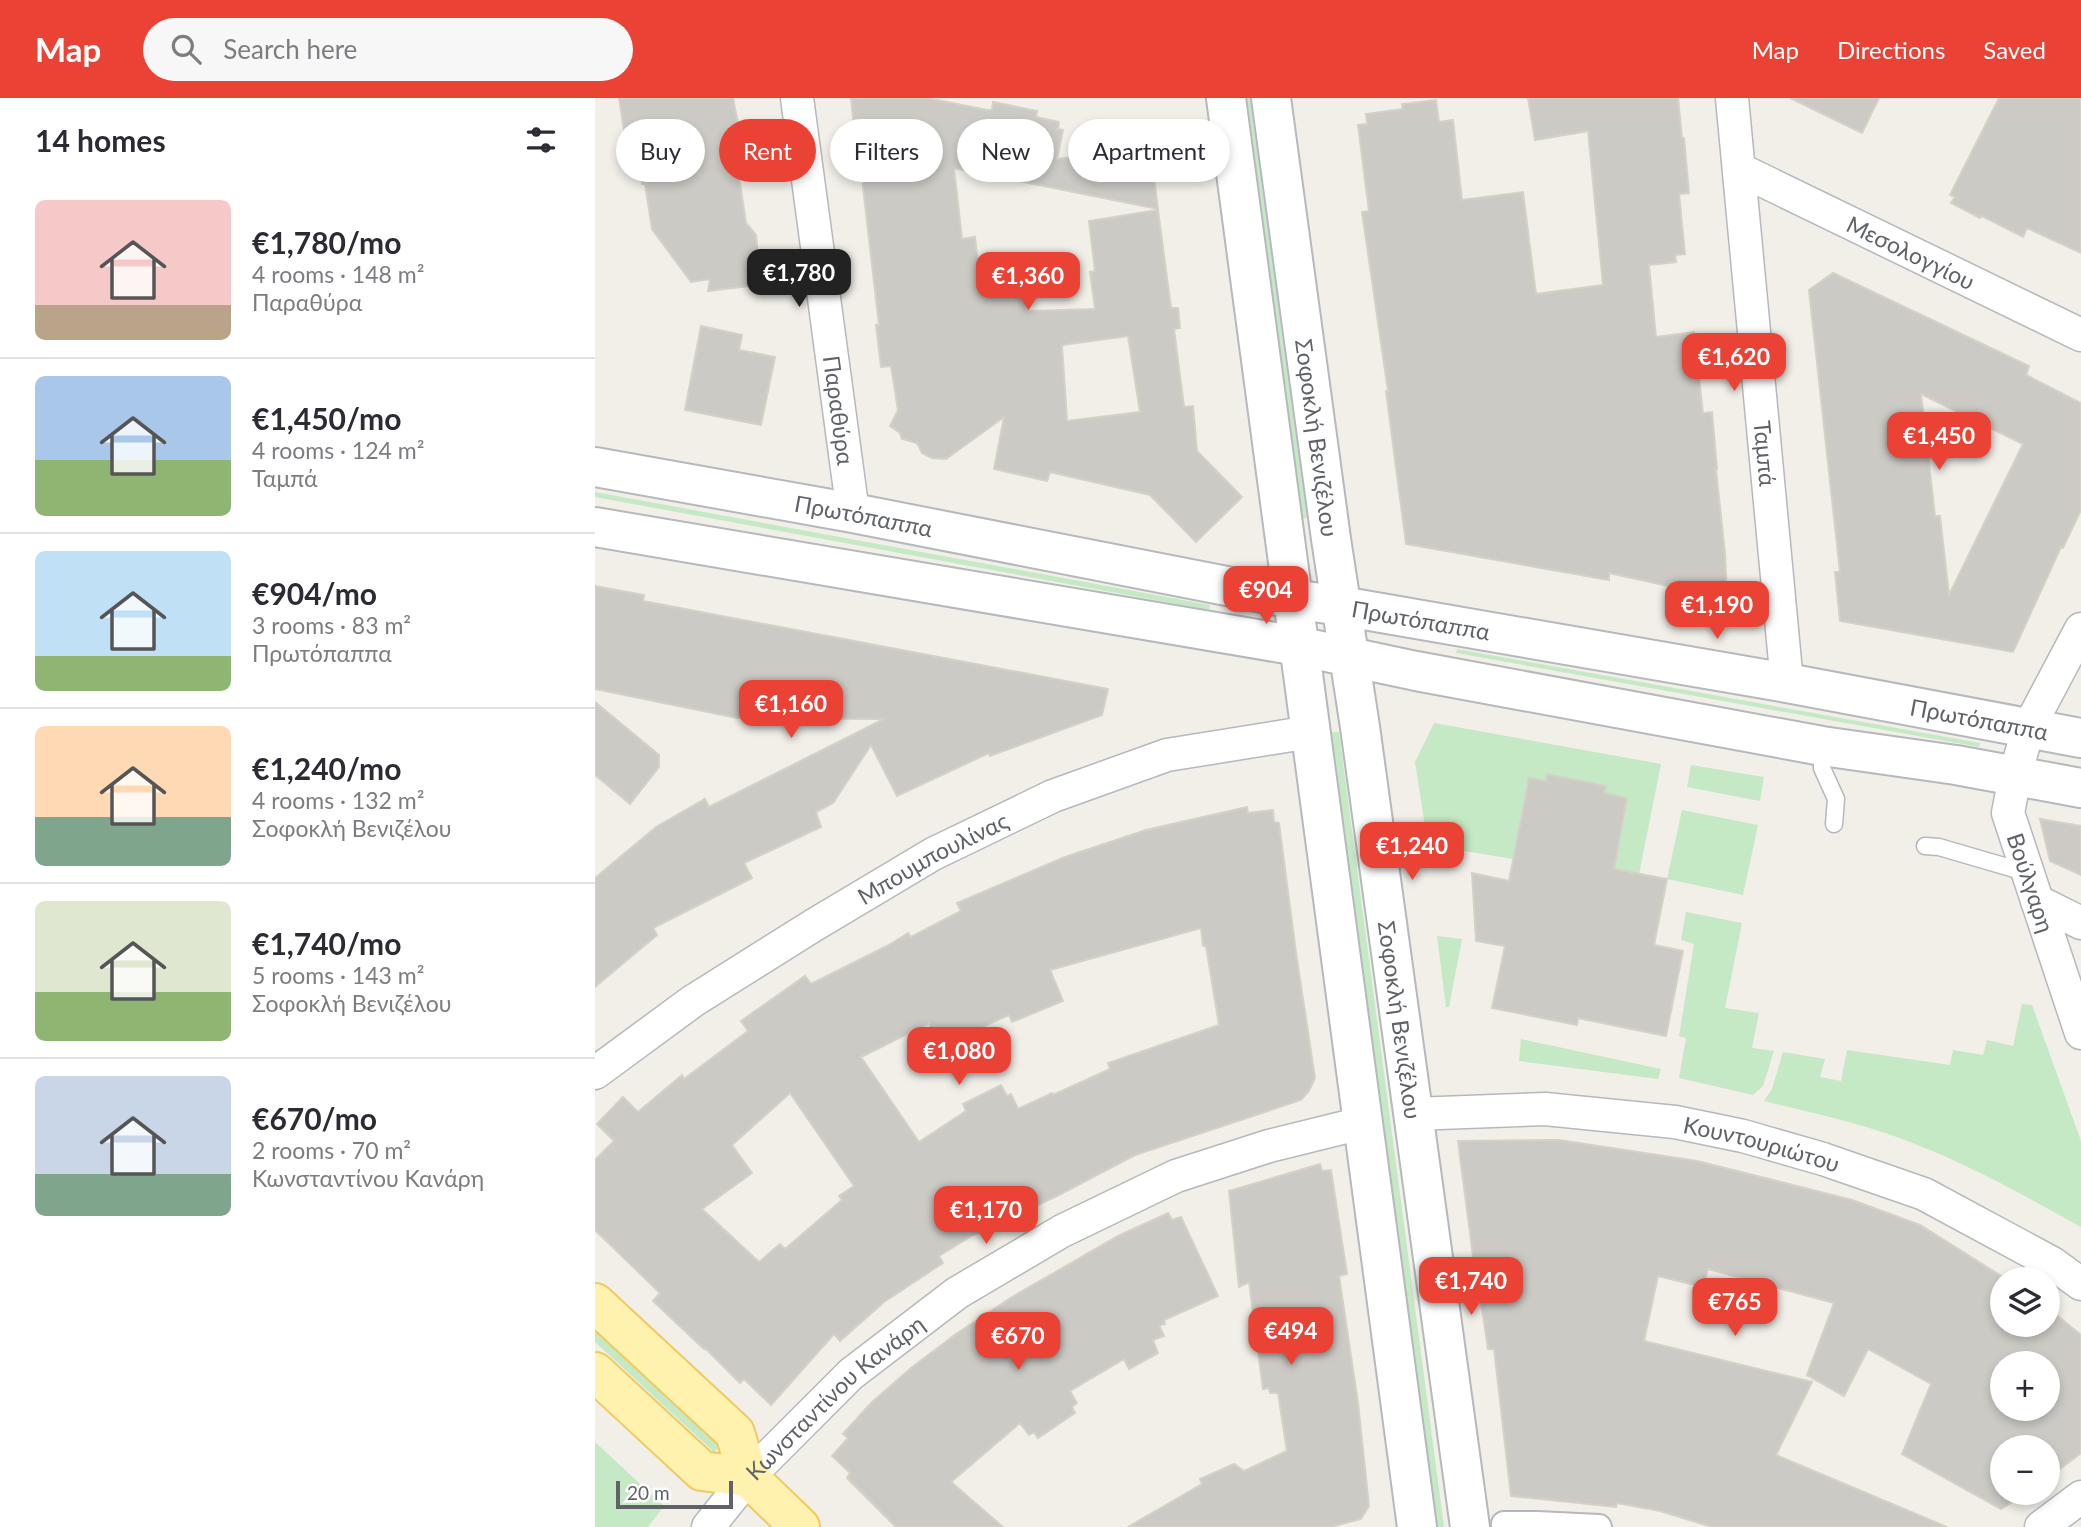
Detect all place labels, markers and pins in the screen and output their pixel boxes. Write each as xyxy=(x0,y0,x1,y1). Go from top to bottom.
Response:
pin: €1,780 xyxy=(742,250,856,309)
pin: €1,360 xyxy=(971,252,1085,312)
pin: €1,620 xyxy=(1677,334,1791,393)
pin: €1,450 xyxy=(1882,412,1996,472)
pin: €904 xyxy=(1225,566,1307,626)
pin: €1,190 xyxy=(1660,582,1774,641)
pin: €1,160 xyxy=(734,680,848,740)
pin: €1,240 xyxy=(1355,822,1469,882)
pin: €1,080 xyxy=(902,1028,1016,1087)
pin: €1,170 xyxy=(929,1186,1043,1246)
pin: €1,740 xyxy=(1414,1258,1528,1317)
pin: €765 xyxy=(1694,1278,1776,1338)
pin: €494 xyxy=(1250,1308,1332,1367)
pin: €670 xyxy=(977,1312,1059,1372)

